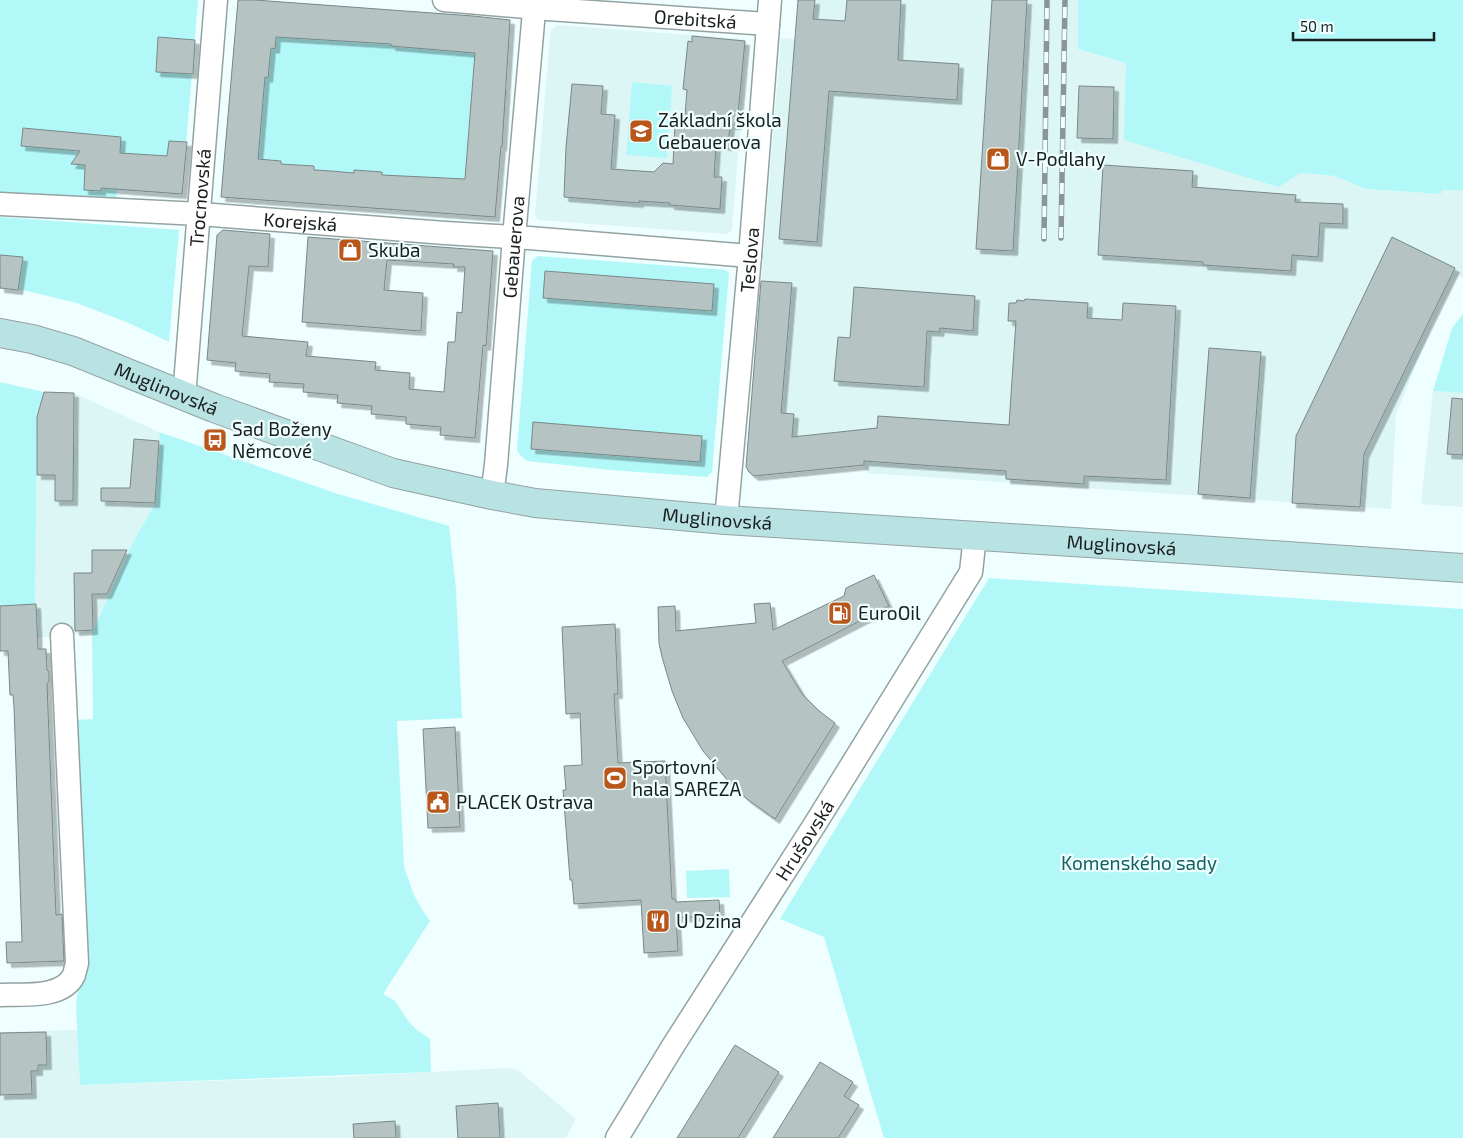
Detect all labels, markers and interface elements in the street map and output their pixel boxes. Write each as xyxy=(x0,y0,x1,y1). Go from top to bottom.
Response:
street label: Orebitská xyxy=(653,4,737,33)
scale bar xyxy=(1293,10,1434,42)
text: 50 m xyxy=(1300,17,1334,35)
place label: Základní škola Gebauerova xyxy=(658,108,782,153)
school or university icon: Základní škola Gebauerova xyxy=(628,118,654,144)
shop icon: V-Podlahy xyxy=(985,146,1011,172)
place label: V-Podlahy xyxy=(1016,147,1106,170)
street label: Trocnovská xyxy=(184,148,215,248)
street label: Gebauerova xyxy=(497,195,529,299)
street label: Korejská xyxy=(263,207,338,236)
street label: Teslova xyxy=(735,226,763,294)
shop icon: Skuba xyxy=(337,237,363,263)
place label: Skuba xyxy=(368,238,420,261)
street label: Muglinovská xyxy=(111,357,222,420)
place label: Sad Boženy Němcové xyxy=(232,417,332,462)
bus stop icon: Sad Boženy Němcové xyxy=(202,427,228,453)
street label: Muglinovská xyxy=(662,502,773,534)
street label: Muglinovská xyxy=(1066,530,1177,559)
fuel station icon: EuroOil xyxy=(827,600,853,626)
place label: EuroOil xyxy=(858,601,921,624)
place label: Sportovní hala SAREZA xyxy=(632,755,741,800)
sports icon: Sportovní hala SAREZA xyxy=(602,765,628,791)
public building icon: PLACEK Ostrava xyxy=(425,789,451,815)
place label: PLACEK Ostrava xyxy=(456,790,594,813)
street label: Hrušovská xyxy=(770,795,838,885)
park label: Komenského sady xyxy=(1061,851,1217,874)
restaurant icon: U Dzina xyxy=(645,908,671,934)
place label: U Dzina xyxy=(676,909,741,932)

